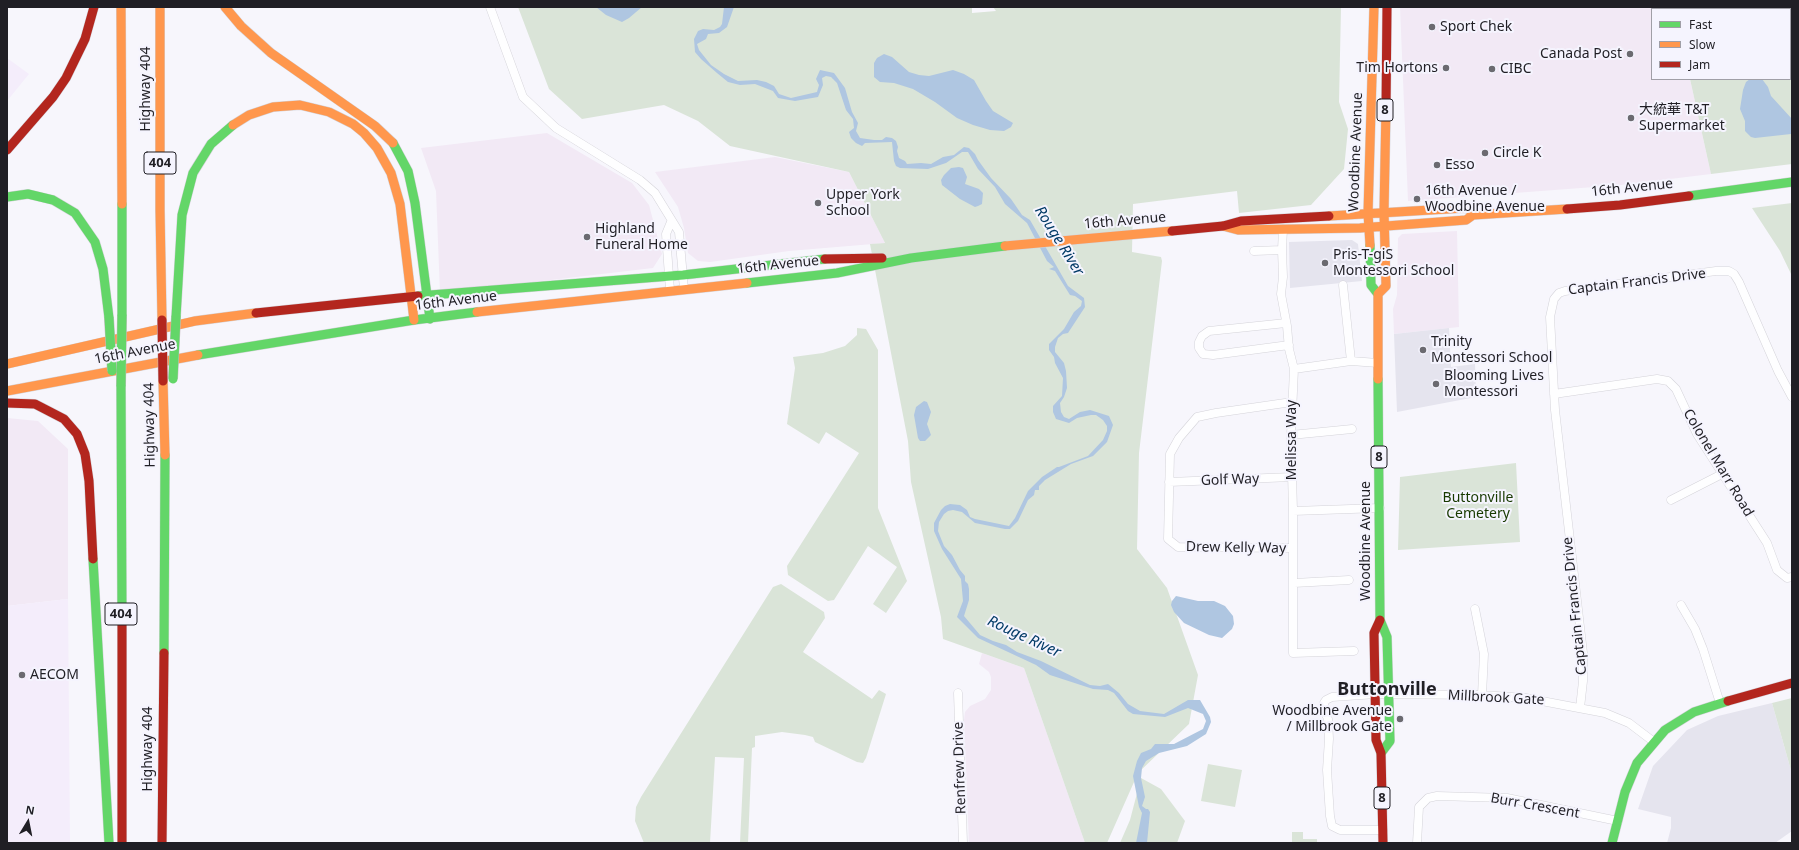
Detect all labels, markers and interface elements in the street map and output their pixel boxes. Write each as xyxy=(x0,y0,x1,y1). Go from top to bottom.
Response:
legend xyxy=(1651,8,1791,80)
text: Fast xyxy=(1689,16,1712,33)
place label: Sport Chek xyxy=(1440,19,1512,35)
marker: Sport Chek xyxy=(1427,22,1437,32)
text: Slow xyxy=(1689,36,1715,53)
place label: Canada Post xyxy=(1540,46,1622,62)
street label: Highway 404 xyxy=(138,47,154,131)
marker: Canada Post xyxy=(1625,49,1635,59)
text: Jam xyxy=(1689,56,1710,73)
place label: Tim Hortons xyxy=(1356,60,1438,76)
place label: CIBC xyxy=(1500,61,1532,77)
marker: Tim Hortons xyxy=(1441,63,1451,73)
marker: CIBC xyxy=(1487,64,1497,74)
street label: Woodbine Avenue xyxy=(1346,92,1366,212)
road number: 8 xyxy=(1377,99,1393,121)
place label: 大統華 T&T Supermarket xyxy=(1639,102,1725,134)
marker: 大統華 T&T Supermarket xyxy=(1626,113,1636,123)
place label: Circle K xyxy=(1493,145,1541,161)
marker: Circle K xyxy=(1480,148,1490,158)
road number: 404 xyxy=(144,152,176,174)
place label: Esso xyxy=(1445,157,1475,173)
marker: Esso xyxy=(1432,160,1442,170)
street label: 16th Avenue xyxy=(1590,175,1674,201)
place label: 16th Avenue / Woodbine Avenue xyxy=(1425,183,1545,216)
place label: Upper York School xyxy=(826,187,900,220)
marker: 16th Avenue / Woodbine Avenue xyxy=(1412,194,1422,204)
marker: Upper York School xyxy=(813,198,823,208)
water label: Rouge River xyxy=(1031,203,1087,279)
street label: 16th Avenue xyxy=(1083,209,1167,233)
place label: Highland Funeral Home xyxy=(595,221,688,254)
marker: Highland Funeral Home xyxy=(582,232,592,242)
place label: Pris-T-giS Montessori School xyxy=(1333,247,1454,280)
street label: 16th Avenue xyxy=(736,252,820,278)
marker: Pris-T-giS Montessori School xyxy=(1320,258,1330,268)
street label: Captain Francis Drive xyxy=(1567,265,1707,299)
street label: 16th Avenue xyxy=(414,288,498,314)
place label: Trinity Montessori School xyxy=(1431,334,1552,366)
street label: 16th Avenue xyxy=(93,336,177,368)
marker: Trinity Montessori School xyxy=(1418,345,1428,355)
place label: Blooming Lives Montessori xyxy=(1444,368,1544,400)
marker: Blooming Lives Montessori xyxy=(1431,379,1441,389)
street label: Highway 404 xyxy=(141,382,159,468)
street label: Melissa Way xyxy=(1284,400,1300,480)
street label: Colonel Marr Road xyxy=(1679,406,1757,520)
road number: 8 xyxy=(1371,446,1387,468)
street label: Golf Way xyxy=(1200,471,1260,489)
street label: Woodbine Avenue xyxy=(1358,481,1374,601)
park label: Buttonville Cemetery xyxy=(1443,490,1513,522)
street label: Captain Francis Drive xyxy=(1559,536,1591,676)
street label: Drew Kelly Way xyxy=(1186,539,1286,557)
road number: 404 xyxy=(105,603,137,625)
water label: Rouge River xyxy=(985,612,1063,662)
place label: AECOM xyxy=(30,667,79,683)
marker: AECOM xyxy=(17,670,27,680)
district label: Buttonville xyxy=(1337,679,1437,701)
street label: Millbrook Gate xyxy=(1447,687,1545,709)
place label: Woodbine Avenue / Millbrook Gate xyxy=(1272,703,1392,736)
street label: Highway 404 xyxy=(140,707,156,791)
marker: Woodbine Avenue / Millbrook Gate xyxy=(1395,714,1405,724)
street label: Renfrew Drive xyxy=(950,722,970,814)
road number: 8 xyxy=(1374,787,1390,809)
street label: Burr Crescent xyxy=(1489,790,1581,822)
north arrow xyxy=(8,802,48,842)
text: N xyxy=(24,802,36,818)

